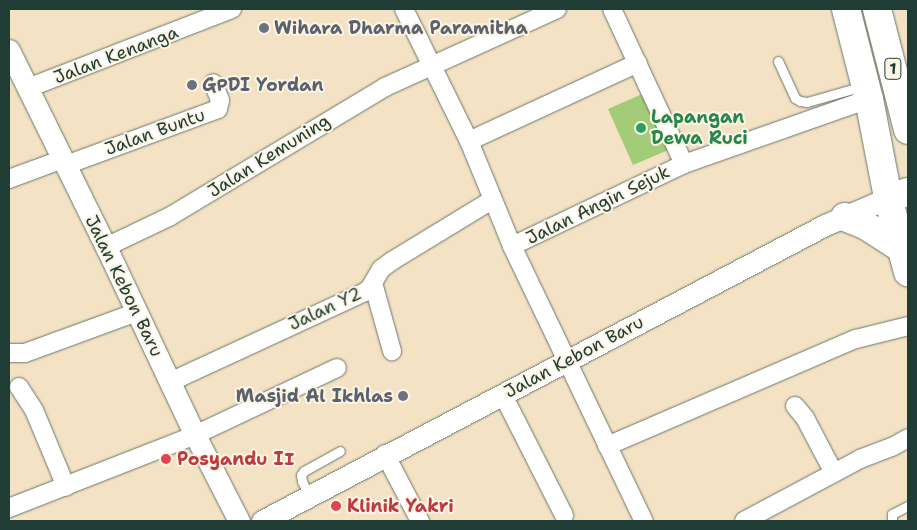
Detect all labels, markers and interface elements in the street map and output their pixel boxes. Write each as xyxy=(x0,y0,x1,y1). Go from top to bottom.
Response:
place label: Wihara Dharma Paramitha xyxy=(274,17,528,39)
street label: Jalan Kenanga xyxy=(51,21,181,89)
marker: Wihara Dharma Paramitha xyxy=(258,22,270,34)
road number: 1 xyxy=(884,56,902,82)
place label: GPDI Yordan xyxy=(202,74,324,96)
marker: GPDI Yordan xyxy=(186,79,198,91)
street label: Jalan Buntu xyxy=(102,104,208,160)
place label: Lapangan Dewa Ruci xyxy=(651,107,748,150)
street label: Jalan Kemuning xyxy=(204,110,334,202)
marker: Lapangan Dewa Ruci xyxy=(635,122,647,134)
street label: Jalan Angin Sejuk xyxy=(523,161,673,249)
street label: Jalan Kebon Baru xyxy=(80,212,168,360)
street label: Jalan Y2 xyxy=(285,283,365,335)
street label: Jalan Kebon Baru xyxy=(501,311,647,403)
place label: Masjid Al Ikhlas xyxy=(236,385,393,407)
marker: Masjid Al Ikhlas xyxy=(397,390,409,402)
place label: Posyandu II xyxy=(177,448,294,470)
marker: Posyandu II xyxy=(159,452,173,466)
place label: Klinik Yakri xyxy=(347,495,454,517)
marker: Klinik Yakri xyxy=(329,499,343,513)

